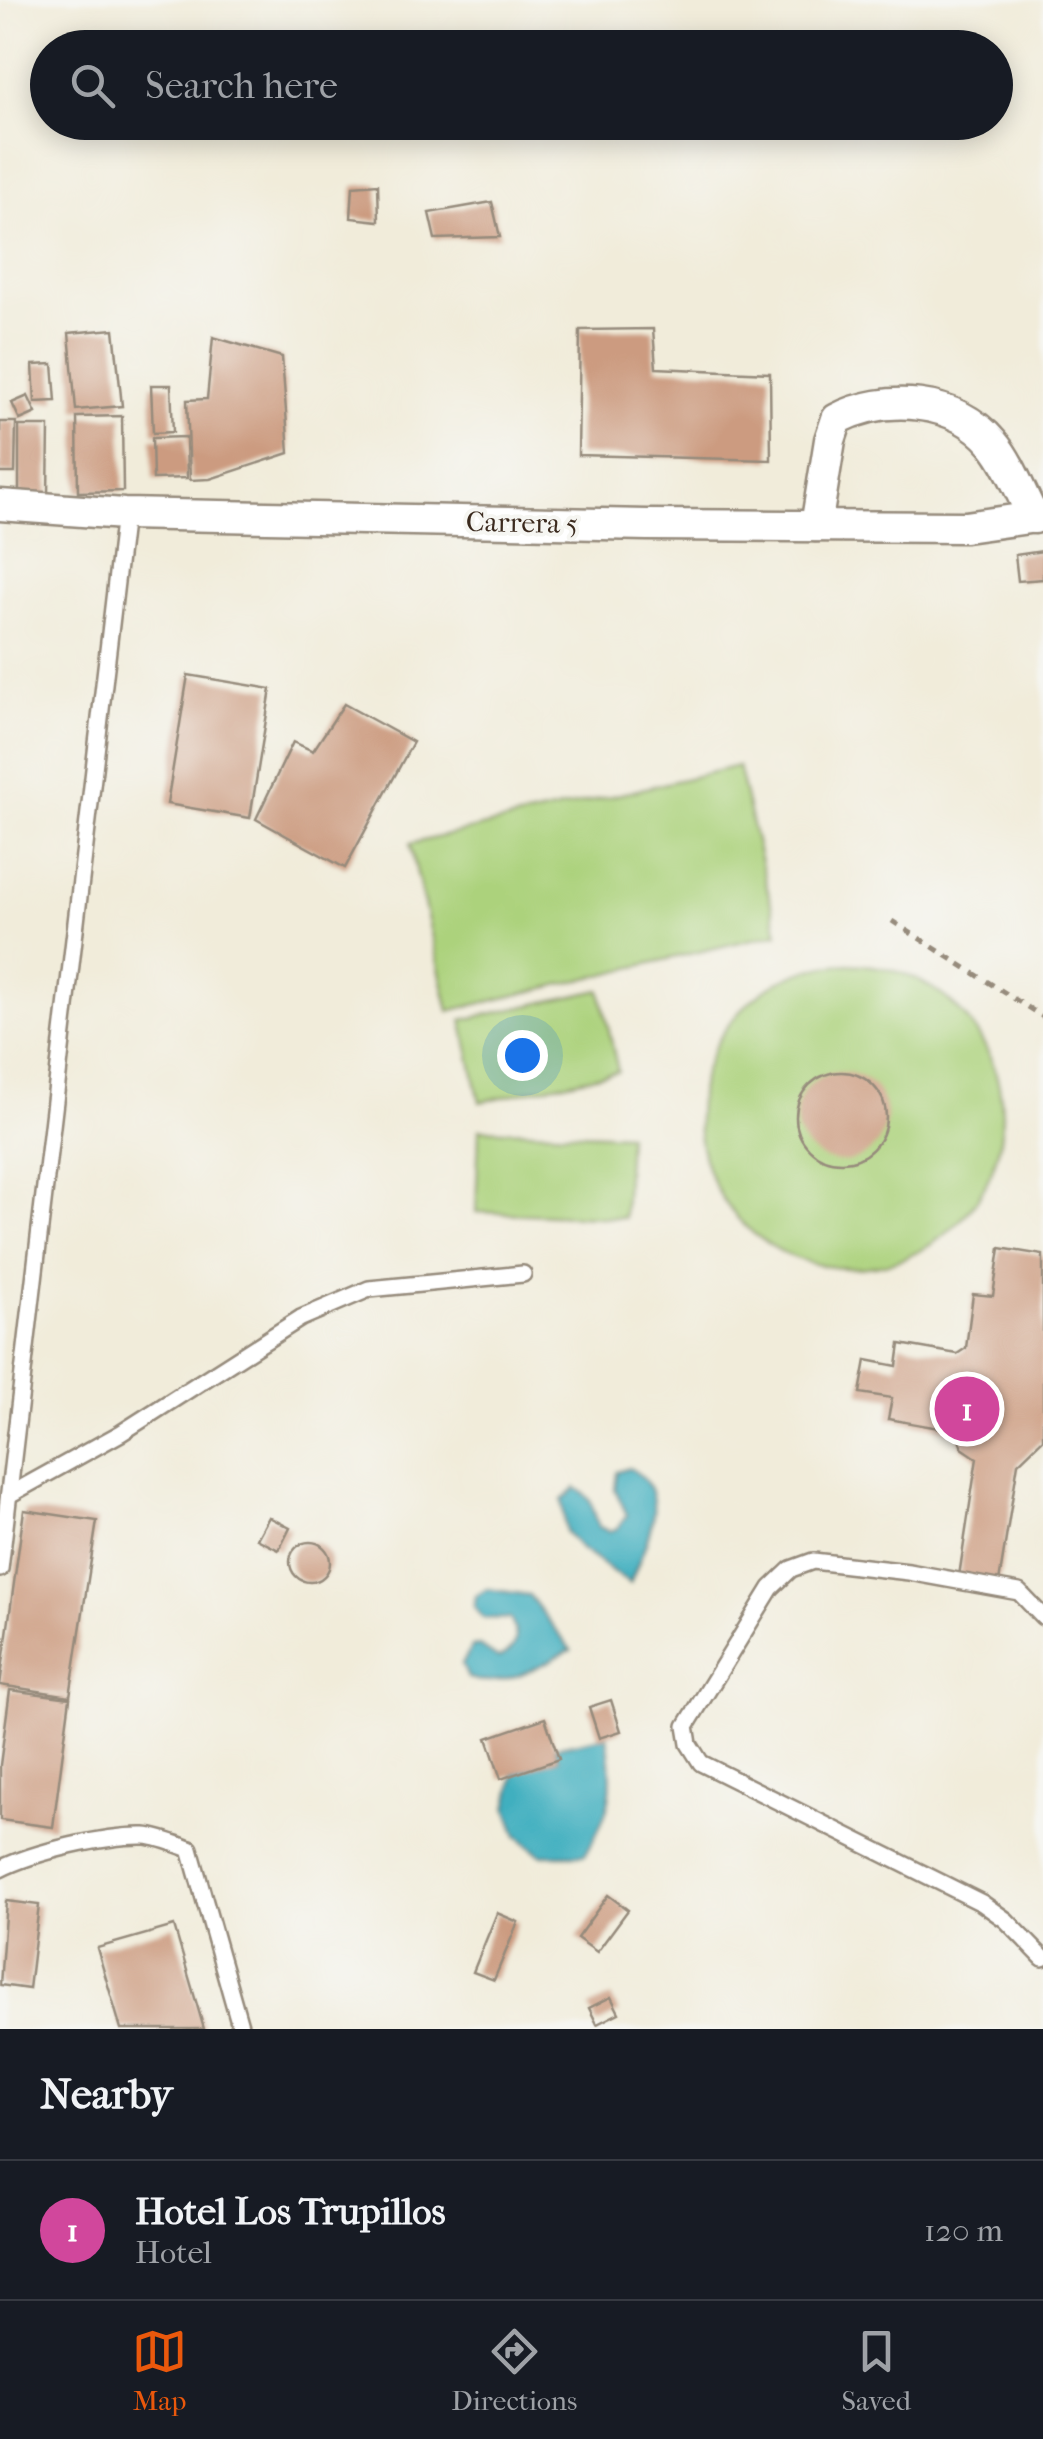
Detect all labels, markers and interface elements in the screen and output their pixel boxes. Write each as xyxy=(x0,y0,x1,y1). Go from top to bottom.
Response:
search box xyxy=(30,30,1013,140)
icon: search xyxy=(65,58,120,113)
text: Search here xyxy=(145,63,338,108)
street label: Carrera 5 xyxy=(466,505,578,540)
your location xyxy=(497,1030,548,1081)
pin: 1 xyxy=(934,1372,1000,1446)
text: Nearby xyxy=(40,2070,172,2119)
text: Hotel Los Trupillos xyxy=(135,2189,446,2234)
text: 1 xyxy=(67,2212,78,2249)
text: 120 m xyxy=(924,2212,1003,2249)
text: Hotel xyxy=(135,2234,212,2271)
tab: Map xyxy=(132,2324,187,2417)
tab: Directions xyxy=(451,2324,577,2417)
tab: Saved xyxy=(841,2324,911,2417)

